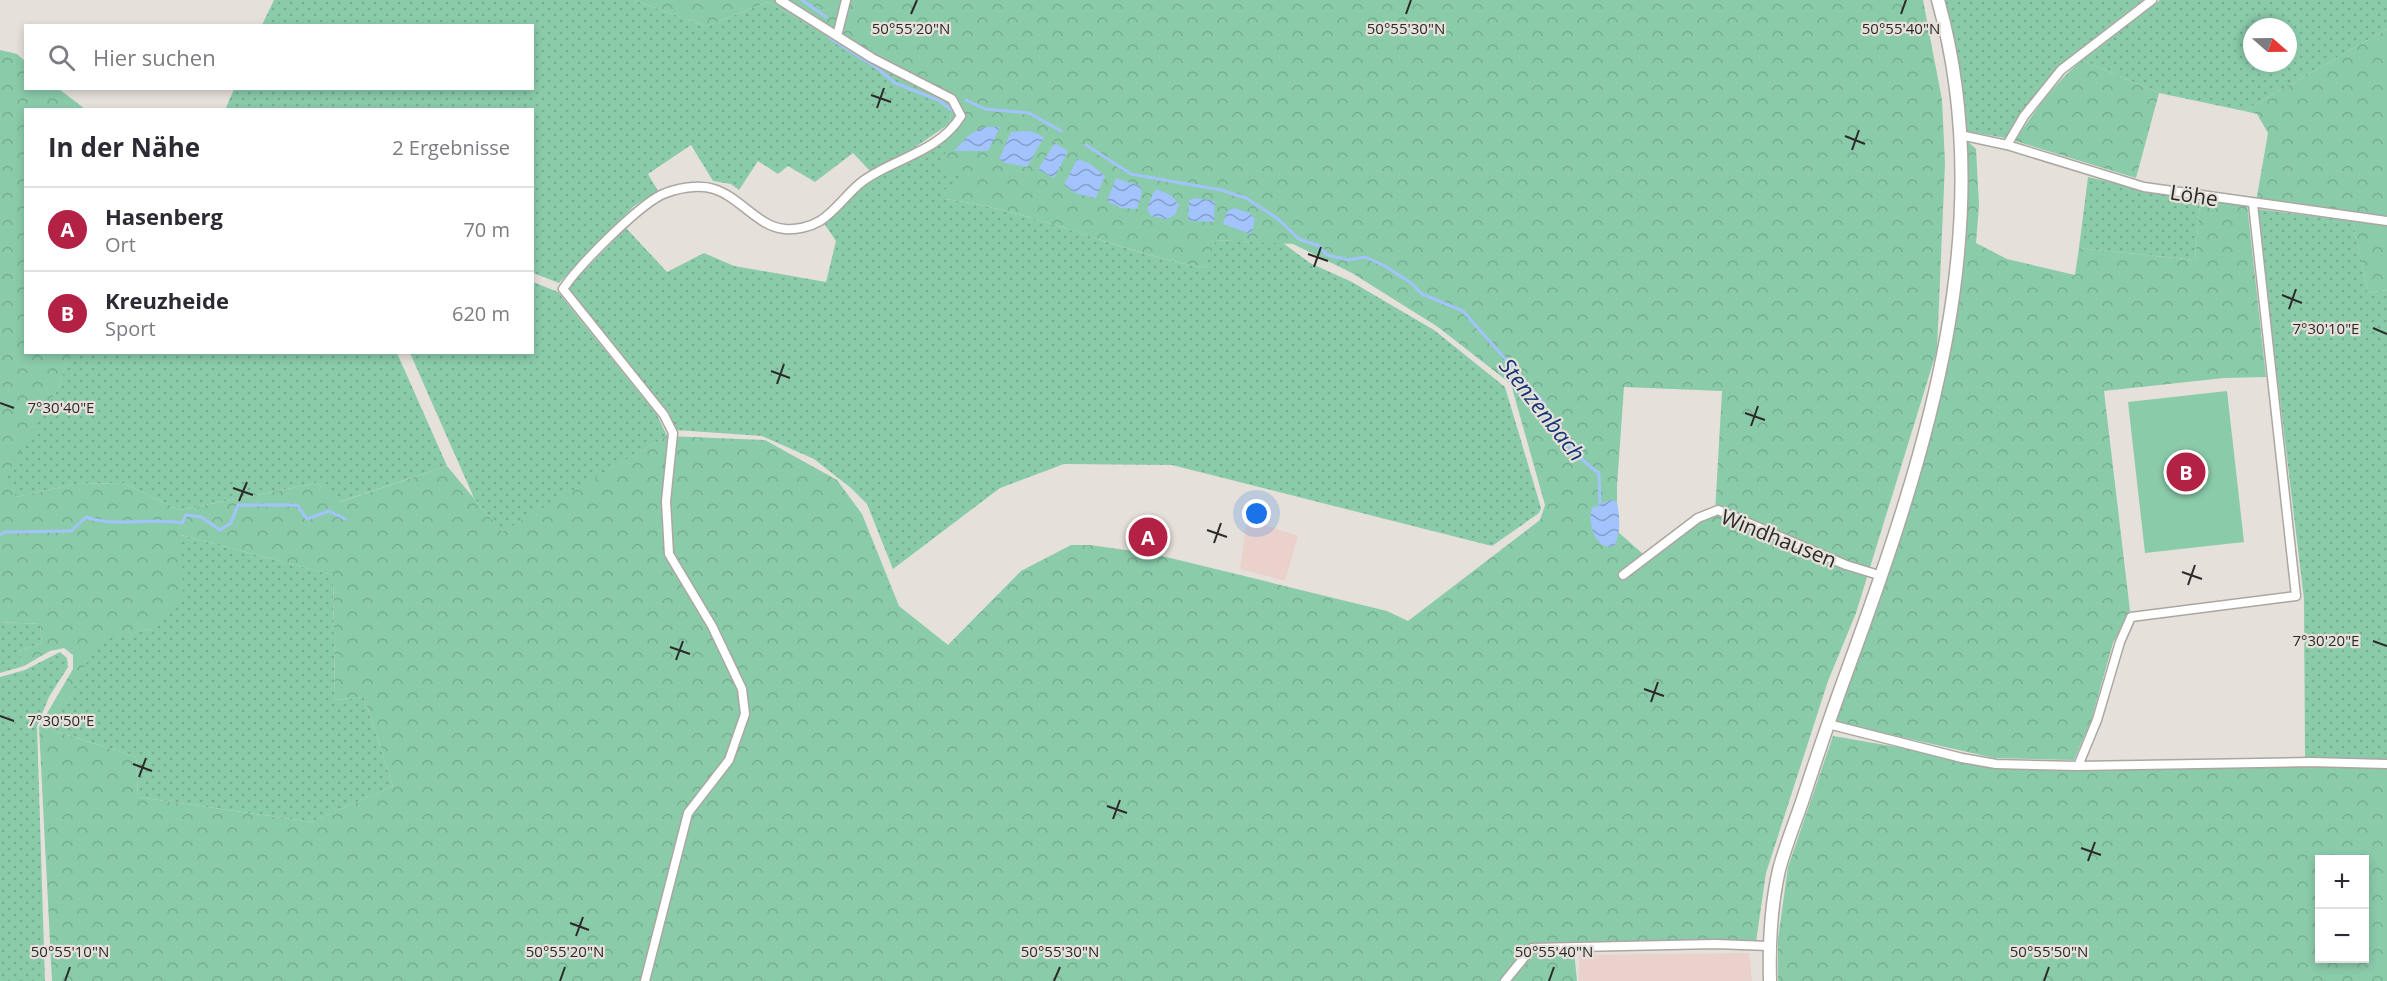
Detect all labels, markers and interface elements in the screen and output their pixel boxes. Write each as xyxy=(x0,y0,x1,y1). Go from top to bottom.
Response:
text: 50°55'20"N xyxy=(872,18,950,38)
text: 50°55'30"N xyxy=(1367,18,1445,38)
text: 50°55'40"N xyxy=(1862,18,1940,38)
north arrow xyxy=(2243,18,2297,72)
search box xyxy=(24,24,534,90)
icon: search xyxy=(45,41,78,74)
text: Hier suchen xyxy=(93,42,216,72)
text: In der Nähe xyxy=(48,129,200,165)
text: 2 Ergebnisse xyxy=(392,134,510,161)
street label: Löhe xyxy=(2168,177,2220,213)
text: Hasenberg xyxy=(105,201,223,231)
text: A xyxy=(61,216,74,243)
text: 70 m xyxy=(463,216,510,243)
text: Ort xyxy=(105,231,136,258)
text: Kreuzheide xyxy=(105,285,229,315)
text: B xyxy=(61,300,74,327)
text: 620 m xyxy=(452,300,510,327)
text: Sport xyxy=(105,315,156,342)
text: 7°30'10"E xyxy=(2293,318,2359,338)
water label: Stenzenbach xyxy=(1493,351,1593,467)
text: 7°30'40"E xyxy=(28,397,94,417)
pin: B xyxy=(2166,450,2206,494)
your location xyxy=(1242,499,1271,528)
street label: Windhausen xyxy=(1717,502,1841,574)
pin: A xyxy=(1128,514,1168,560)
text: 7°30'20"E xyxy=(2293,630,2359,650)
text: 7°30'50"E xyxy=(28,710,94,730)
map controls xyxy=(2315,855,2369,963)
button: + xyxy=(2315,855,2369,909)
button: − xyxy=(2315,909,2369,963)
text: 50°55'10"N xyxy=(31,941,109,961)
text: 50°55'20"N xyxy=(526,941,604,961)
text: 50°55'30"N xyxy=(1021,941,1099,961)
text: 50°55'40"N xyxy=(1515,941,1593,961)
text: 50°55'50"N xyxy=(2010,941,2088,961)

